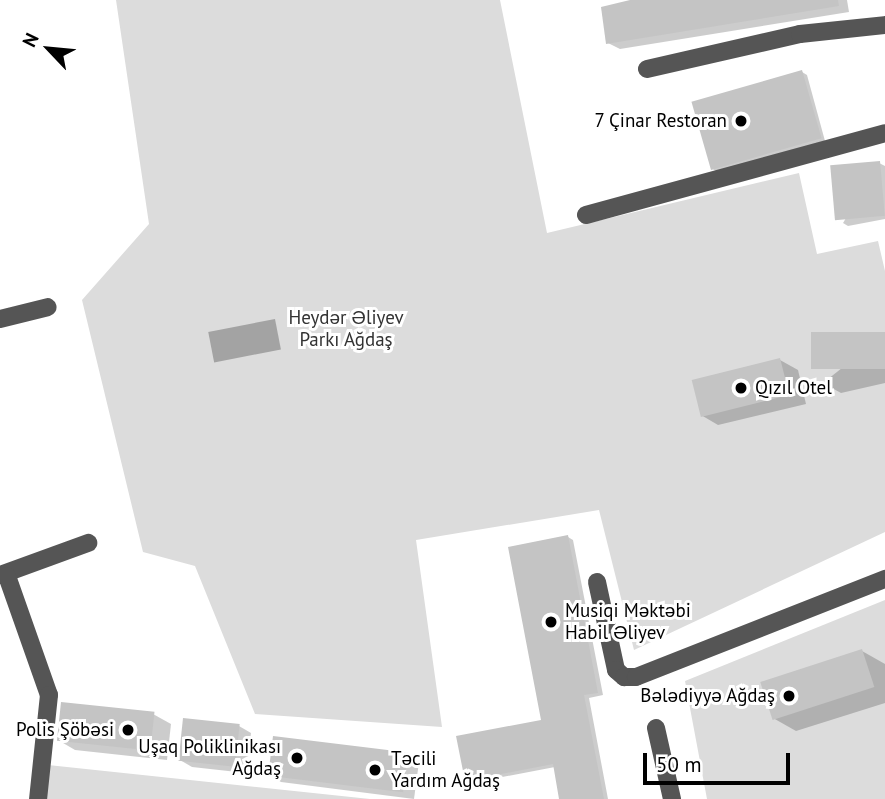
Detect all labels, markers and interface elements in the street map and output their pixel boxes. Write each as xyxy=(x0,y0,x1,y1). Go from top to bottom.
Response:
north arrow xyxy=(14,14,84,84)
text: N xyxy=(17,29,44,51)
place label: 7 Çinar Restoran xyxy=(594,110,727,132)
marker: 7 Çinar Restoran xyxy=(733,113,749,129)
park label: Heydər Əliyev Parkı Ağdaş xyxy=(288,307,404,351)
place label: Qızıl Otel xyxy=(755,377,832,399)
marker: Qızıl Otel xyxy=(733,380,749,396)
place label: Musiqi Məktəbi Habil Əliyev xyxy=(565,600,691,644)
marker: Musiqi Məktəbi Habil Əliyev xyxy=(543,614,559,630)
place label: Bələdiyyə Ağdaş xyxy=(640,685,775,707)
marker: Bələdiyyə Ağdaş xyxy=(781,688,797,704)
place label: Polis Şöbəsi xyxy=(16,719,114,741)
marker: Polis Şöbəsi xyxy=(120,722,136,738)
place label: Uşaq Poliklinikası Ağdaş xyxy=(138,736,281,780)
scale bar xyxy=(647,740,794,784)
marker: Uşaq Poliklinikası Ağdaş xyxy=(287,748,307,768)
place label: Təcili Yardım Ağdaş xyxy=(391,748,501,792)
text: 50 m xyxy=(656,751,702,778)
marker: Təcili Yardım Ağdaş xyxy=(365,760,385,780)

